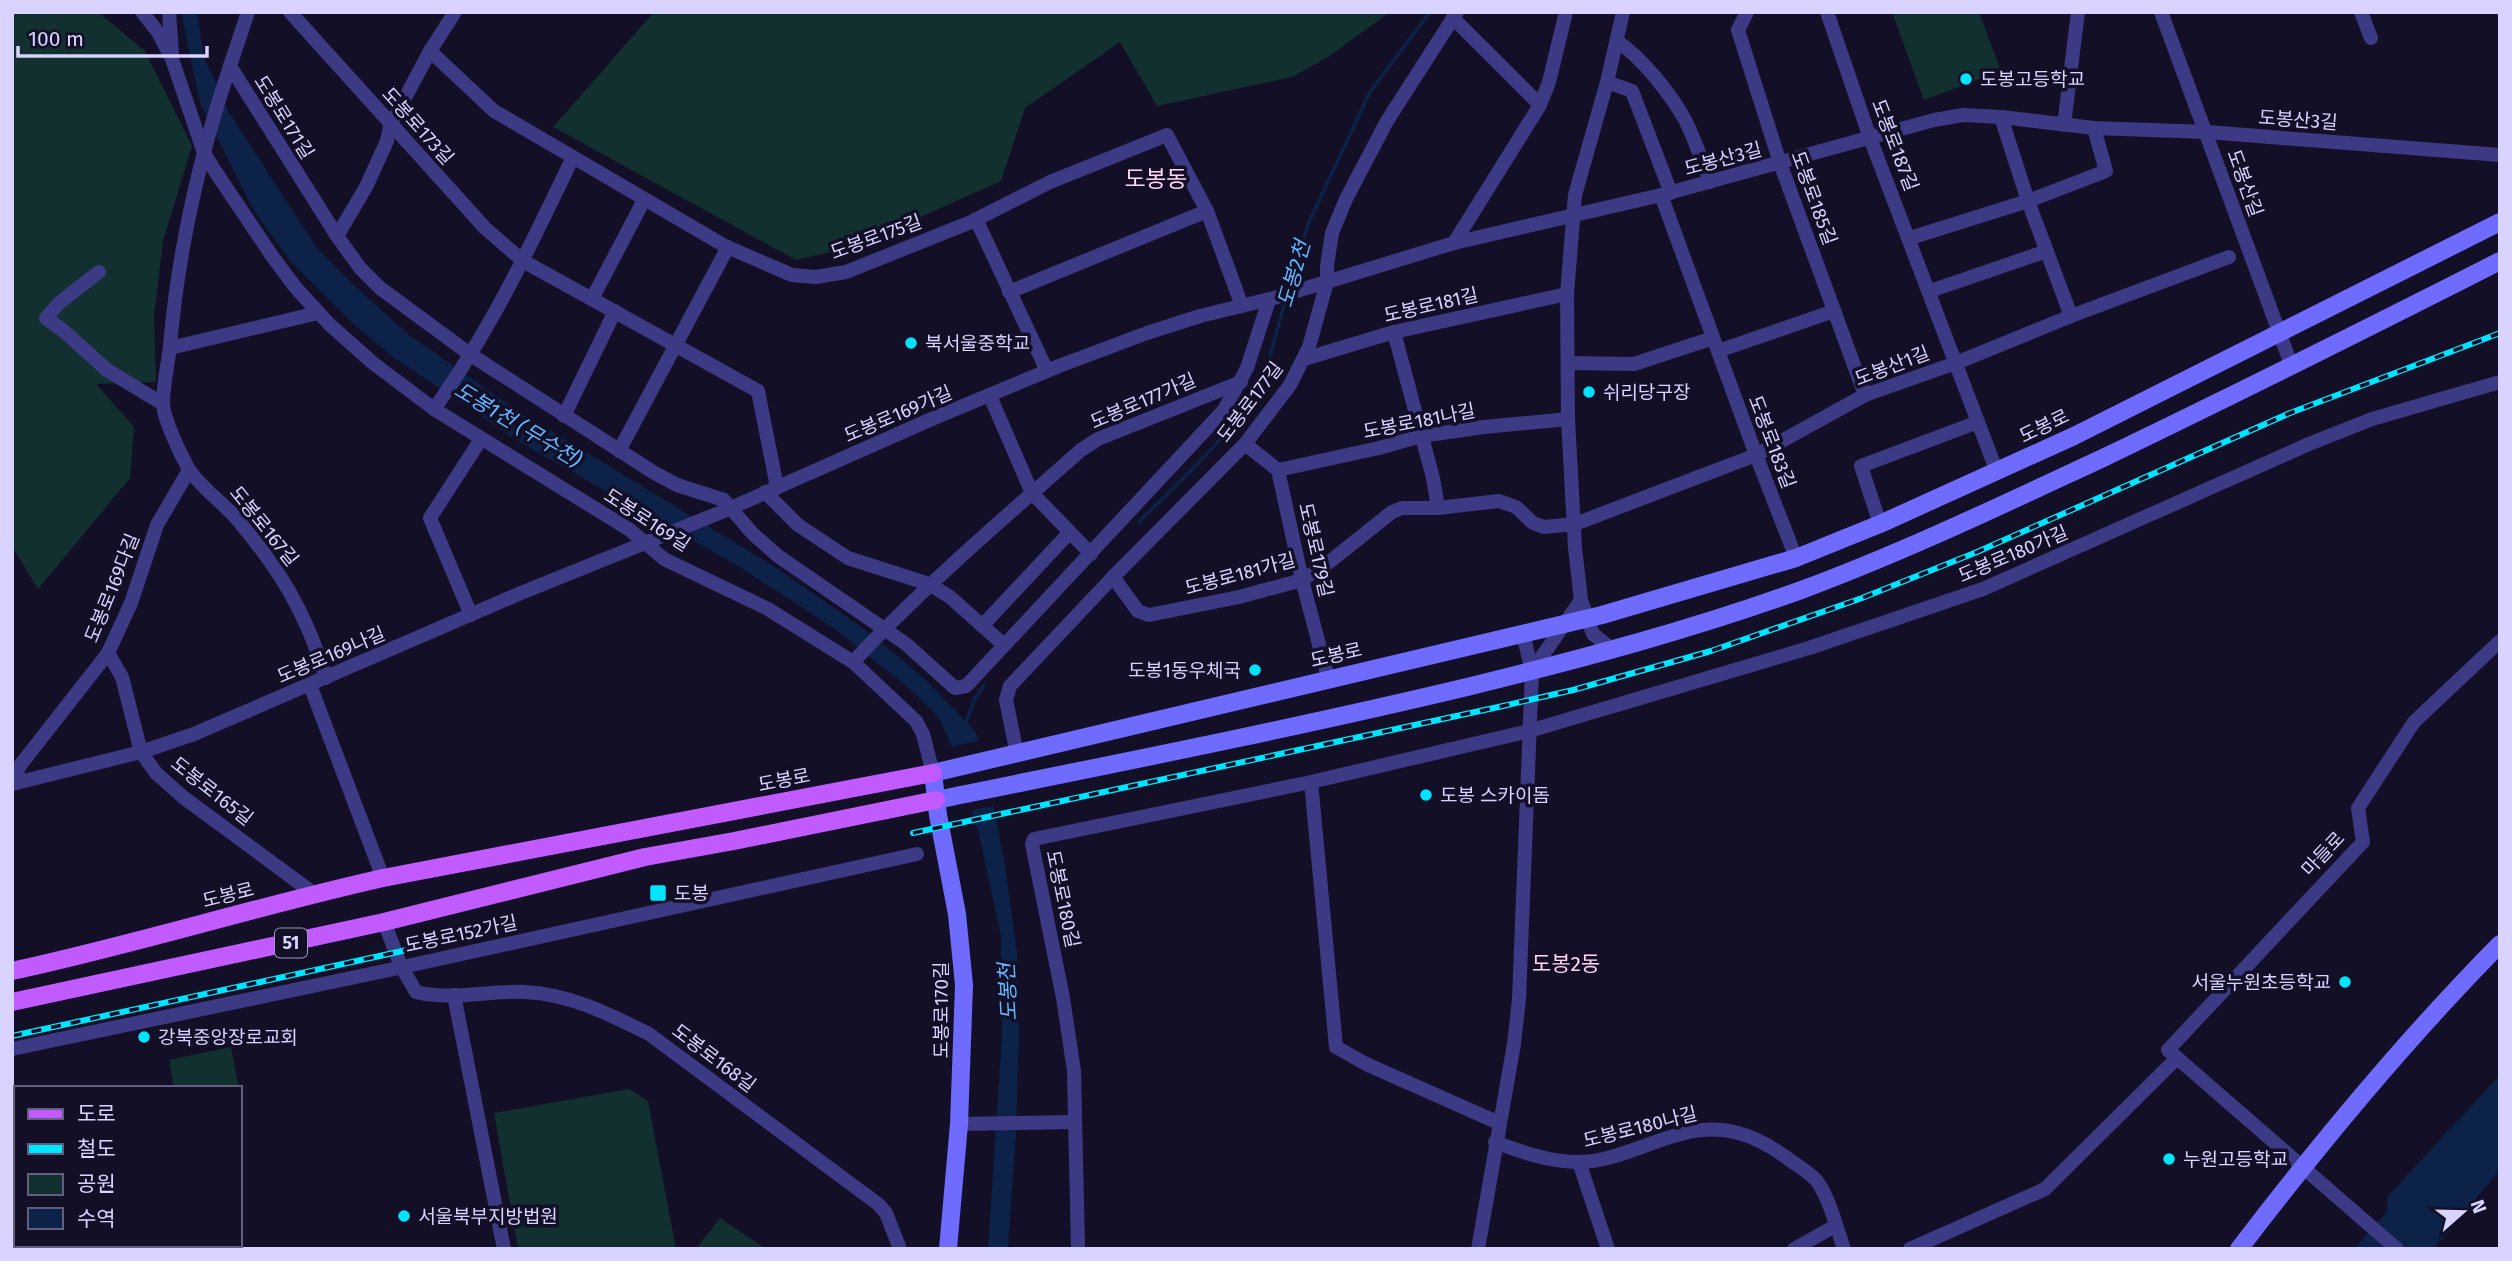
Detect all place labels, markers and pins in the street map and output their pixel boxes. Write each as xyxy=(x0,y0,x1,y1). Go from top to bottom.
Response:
place label: 도봉고등학교 xyxy=(1980,68,2085,91)
marker: 도봉고등학교 xyxy=(1958,71,1974,87)
place label: 북서울중학교 xyxy=(925,332,1030,355)
marker: 북서울중학교 xyxy=(903,335,919,351)
place label: 쉬리당구장 xyxy=(1603,381,1690,404)
marker: 쉬리당구장 xyxy=(1581,384,1597,400)
place label: 도봉1동우체국 xyxy=(1128,659,1241,682)
marker: 도봉1동우체국 xyxy=(1247,662,1263,678)
place label: 도봉 스카이돔 xyxy=(1440,784,1550,807)
marker: 도봉 스카이돔 xyxy=(1418,787,1434,803)
place label: 도봉 xyxy=(674,882,709,905)
marker: 도봉 xyxy=(648,883,668,903)
place label: 서울누원초등학교 xyxy=(2191,971,2331,994)
marker: 서울누원초등학교 xyxy=(2337,974,2353,990)
place label: 강북중앙장로교회 xyxy=(158,1026,298,1049)
marker: 강북중앙장로교회 xyxy=(136,1029,152,1045)
place label: 누원고등학교 xyxy=(2183,1148,2288,1171)
marker: 누원고등학교 xyxy=(2161,1151,2177,1167)
place label: 서울북부지방법원 xyxy=(418,1205,558,1228)
marker: 서울북부지방법원 xyxy=(396,1208,412,1224)

